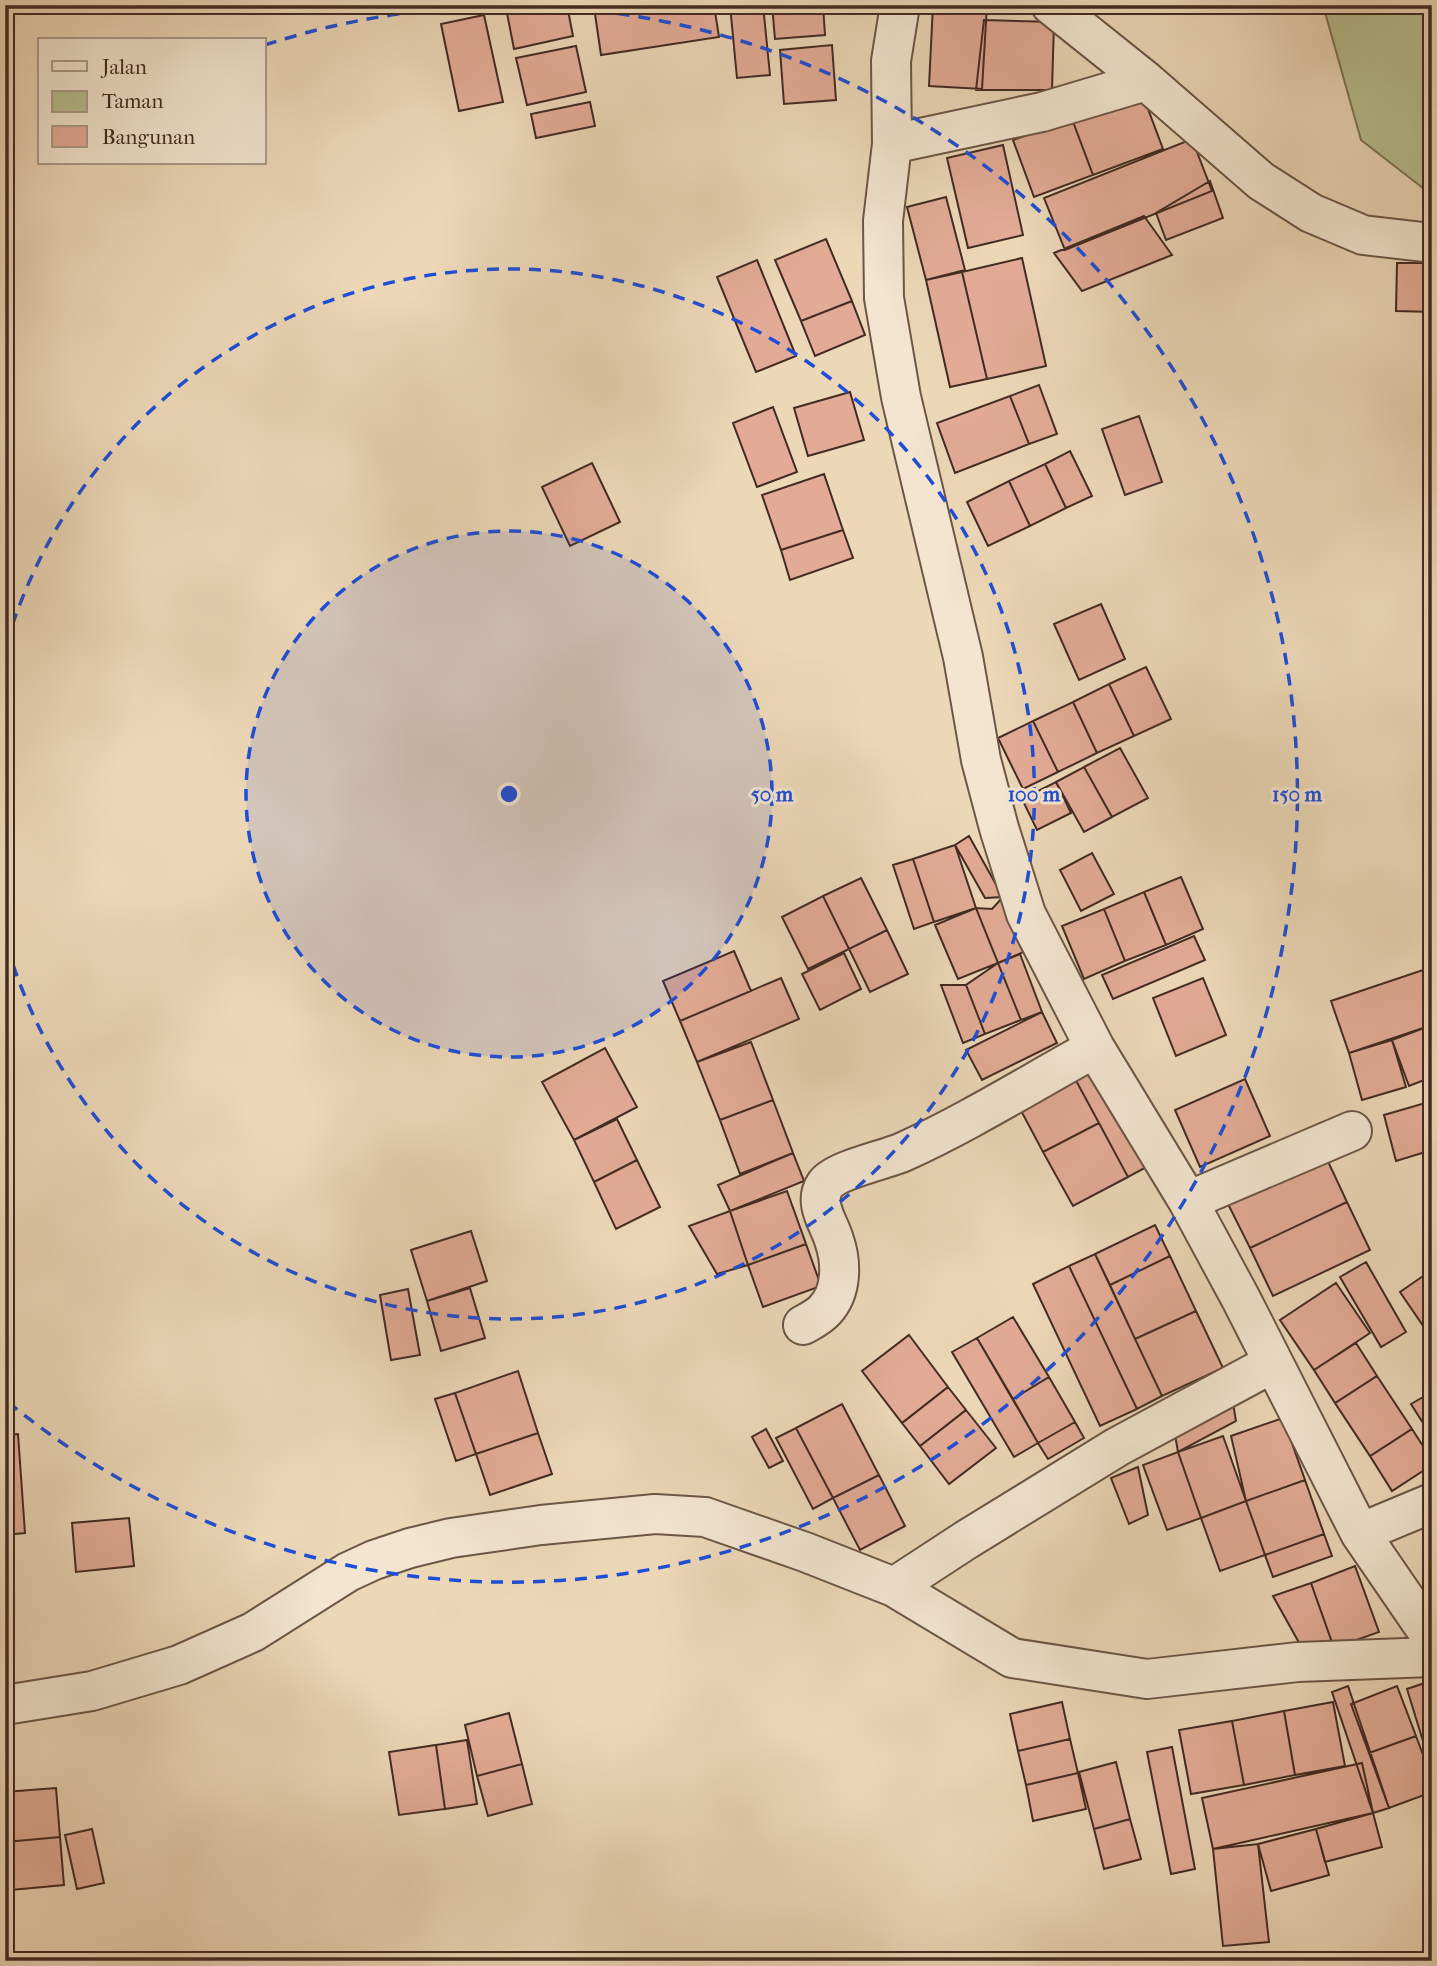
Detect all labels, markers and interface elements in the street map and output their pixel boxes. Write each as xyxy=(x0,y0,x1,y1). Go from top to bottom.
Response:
legend xyxy=(38,38,266,164)
text: Jalan xyxy=(100,55,147,79)
text: Taman xyxy=(102,89,163,113)
text: Bangunan xyxy=(102,125,195,149)
centre of rings xyxy=(497,782,521,806)
text: 50 m xyxy=(751,782,794,806)
text: 100 m xyxy=(1008,782,1061,806)
text: 150 m xyxy=(1272,782,1323,806)

